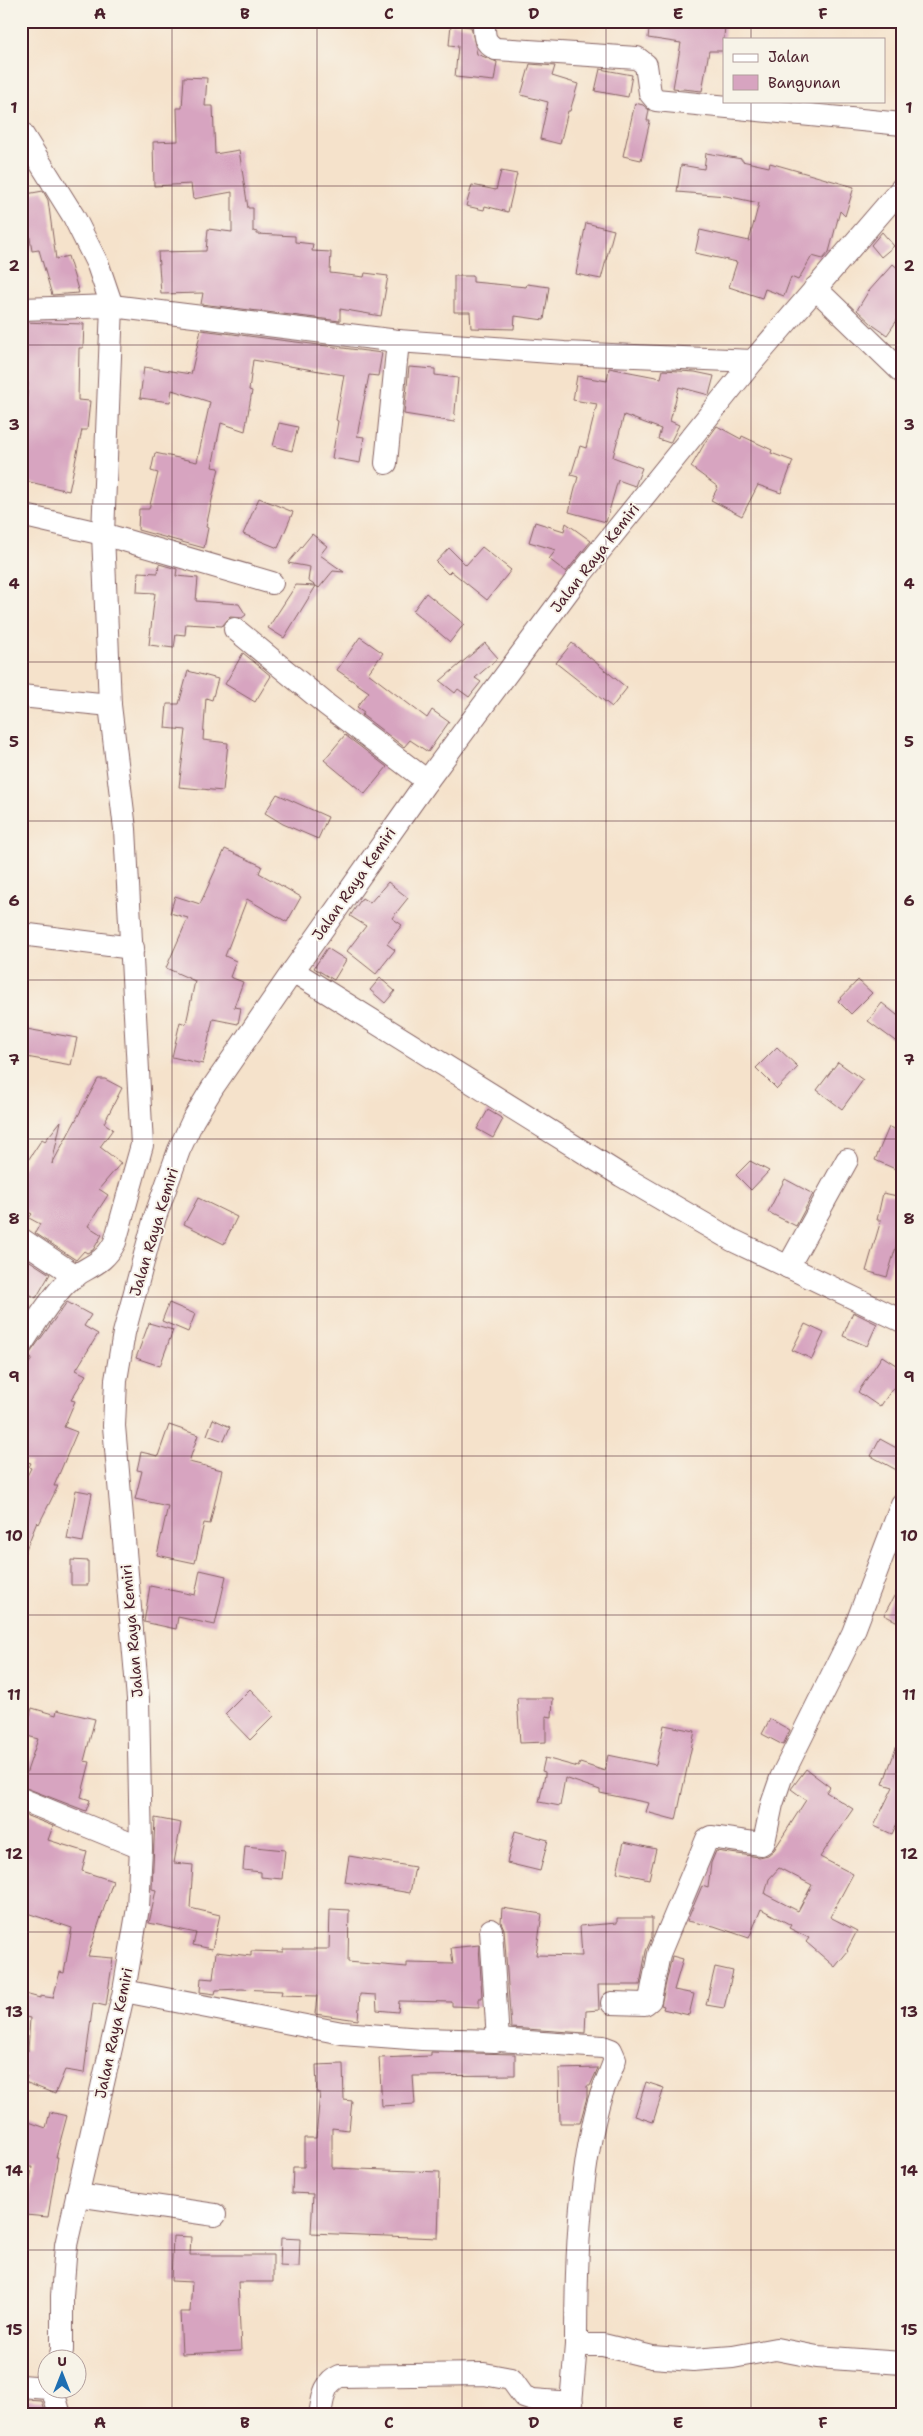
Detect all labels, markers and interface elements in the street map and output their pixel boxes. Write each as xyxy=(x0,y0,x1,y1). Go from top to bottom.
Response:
text: A xyxy=(94,3,106,24)
text: B xyxy=(240,3,250,24)
text: C xyxy=(384,3,394,24)
text: D xyxy=(528,3,540,24)
text: E xyxy=(673,3,683,24)
text: F xyxy=(818,3,828,24)
legend xyxy=(723,38,886,102)
text: Jalan xyxy=(768,47,809,67)
text: Bangunan xyxy=(768,73,840,93)
text: 1 xyxy=(10,97,18,118)
text: 1 xyxy=(905,97,913,118)
text: 2 xyxy=(8,255,20,276)
text: 2 xyxy=(903,255,915,276)
text: 3 xyxy=(8,414,20,435)
text: 3 xyxy=(903,414,915,435)
street label: Jalan Raya Kemiri xyxy=(546,499,644,617)
text: 4 xyxy=(8,573,20,594)
text: 4 xyxy=(903,573,915,594)
text: 5 xyxy=(9,731,19,752)
text: 5 xyxy=(904,731,914,752)
street label: Jalan Raya Kemiri xyxy=(308,824,400,944)
text: 6 xyxy=(8,890,20,911)
text: 6 xyxy=(903,890,915,911)
text: 7 xyxy=(8,1049,20,1070)
text: 7 xyxy=(903,1049,915,1070)
street label: Jalan Raya Kemiri xyxy=(125,1165,183,1299)
text: 8 xyxy=(8,1208,20,1229)
text: 8 xyxy=(903,1208,915,1229)
text: 9 xyxy=(8,1366,20,1387)
text: 9 xyxy=(903,1366,915,1387)
text: 10 xyxy=(5,1525,23,1546)
text: 10 xyxy=(900,1525,918,1546)
street label: Jalan Raya Kemiri xyxy=(116,1564,148,1698)
text: 11 xyxy=(7,1684,21,1705)
text: 11 xyxy=(902,1684,916,1705)
text: 12 xyxy=(5,1843,23,1864)
text: 12 xyxy=(900,1843,918,1864)
street label: Jalan Raya Kemiri xyxy=(90,1966,138,2100)
text: 13 xyxy=(5,2001,23,2022)
text: 13 xyxy=(900,2001,918,2022)
text: 14 xyxy=(5,2160,23,2181)
text: 14 xyxy=(900,2160,918,2181)
text: 15 xyxy=(5,2319,23,2340)
text: 15 xyxy=(900,2319,918,2340)
north arrow xyxy=(38,2348,88,2398)
text: U xyxy=(57,2352,67,2370)
text: A xyxy=(94,2412,106,2433)
text: B xyxy=(240,2412,250,2433)
text: C xyxy=(384,2412,394,2433)
text: D xyxy=(528,2412,540,2433)
text: E xyxy=(673,2412,683,2433)
text: F xyxy=(818,2412,828,2433)

